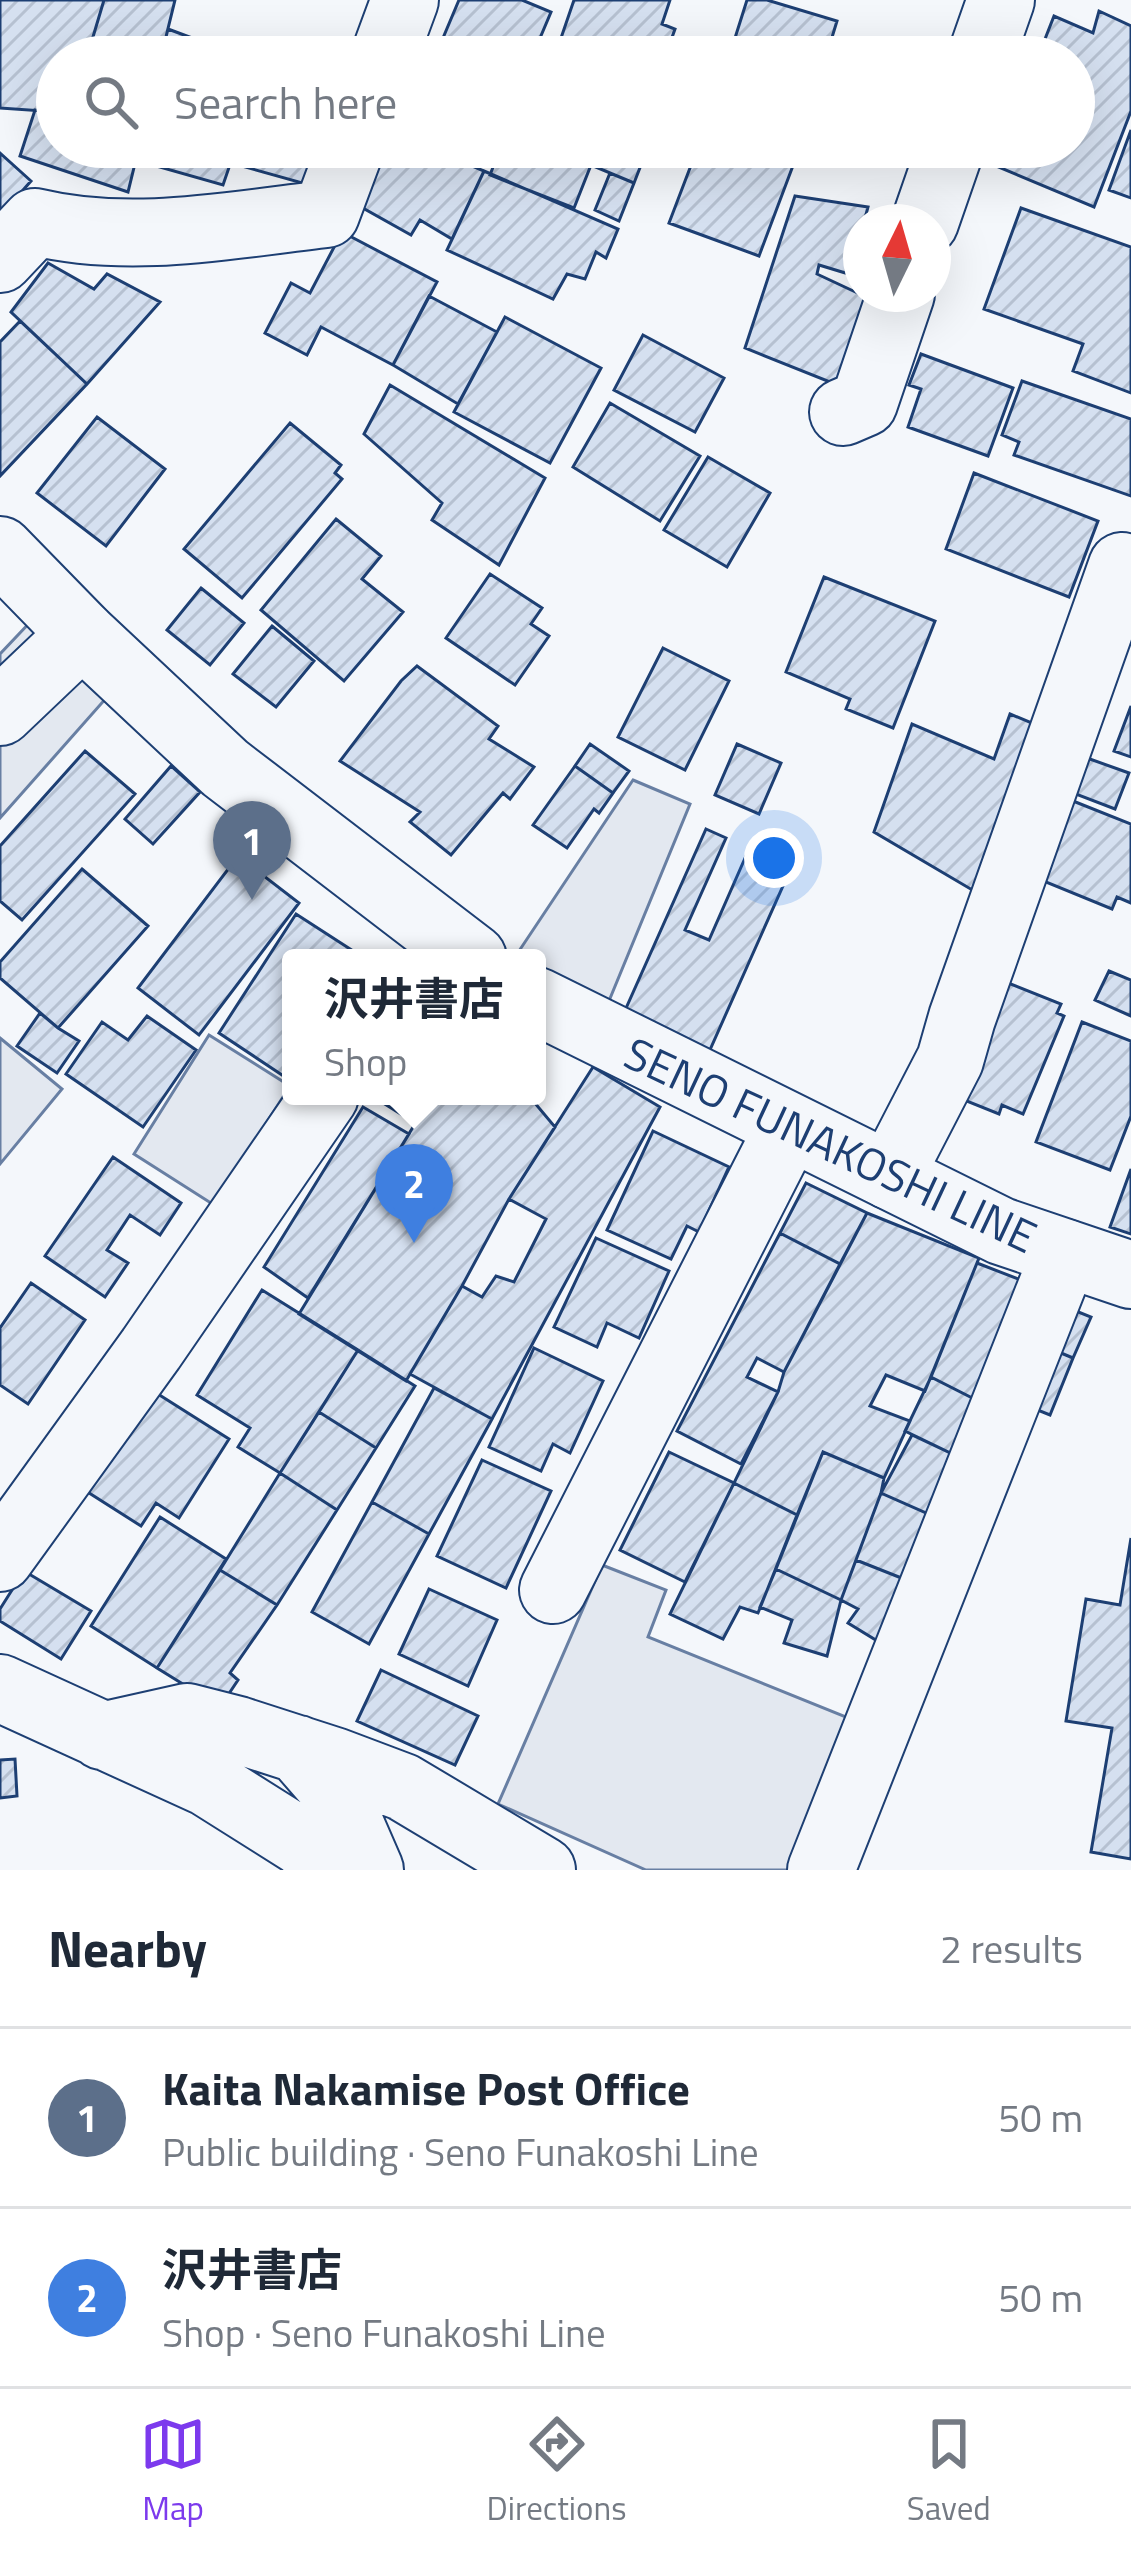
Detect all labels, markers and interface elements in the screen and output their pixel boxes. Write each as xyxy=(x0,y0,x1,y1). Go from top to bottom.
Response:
search box xyxy=(36,36,1095,168)
text: Search here xyxy=(174,68,397,136)
icon: search xyxy=(78,69,144,135)
north arrow xyxy=(843,204,951,312)
pin: 1 xyxy=(213,801,291,900)
your location xyxy=(744,828,804,888)
popup xyxy=(282,949,546,1105)
text: 沢井書店 xyxy=(324,964,504,1032)
street label: SENO FUNAKOSHI LINE xyxy=(614,1019,1048,1269)
text: Shop xyxy=(324,1032,407,1091)
pin: 2 xyxy=(375,1144,453,1243)
text: Nearby xyxy=(48,1909,207,1987)
text: 2 results xyxy=(940,1919,1083,1978)
text: Kaita Nakamise Post Office xyxy=(162,2054,690,2122)
text: 1 xyxy=(76,2088,98,2147)
text: 50 m xyxy=(998,2088,1083,2147)
text: Public building · Seno Funakoshi Line xyxy=(162,2122,759,2181)
text: 沢井書店 xyxy=(162,2235,342,2303)
text: 2 xyxy=(76,2268,98,2327)
text: 50 m xyxy=(998,2268,1083,2327)
text: Shop · Seno Funakoshi Line xyxy=(162,2303,606,2362)
tab: Map xyxy=(140,2411,206,2533)
tab: Directions xyxy=(487,2411,626,2533)
tab: Saved xyxy=(907,2411,991,2533)

